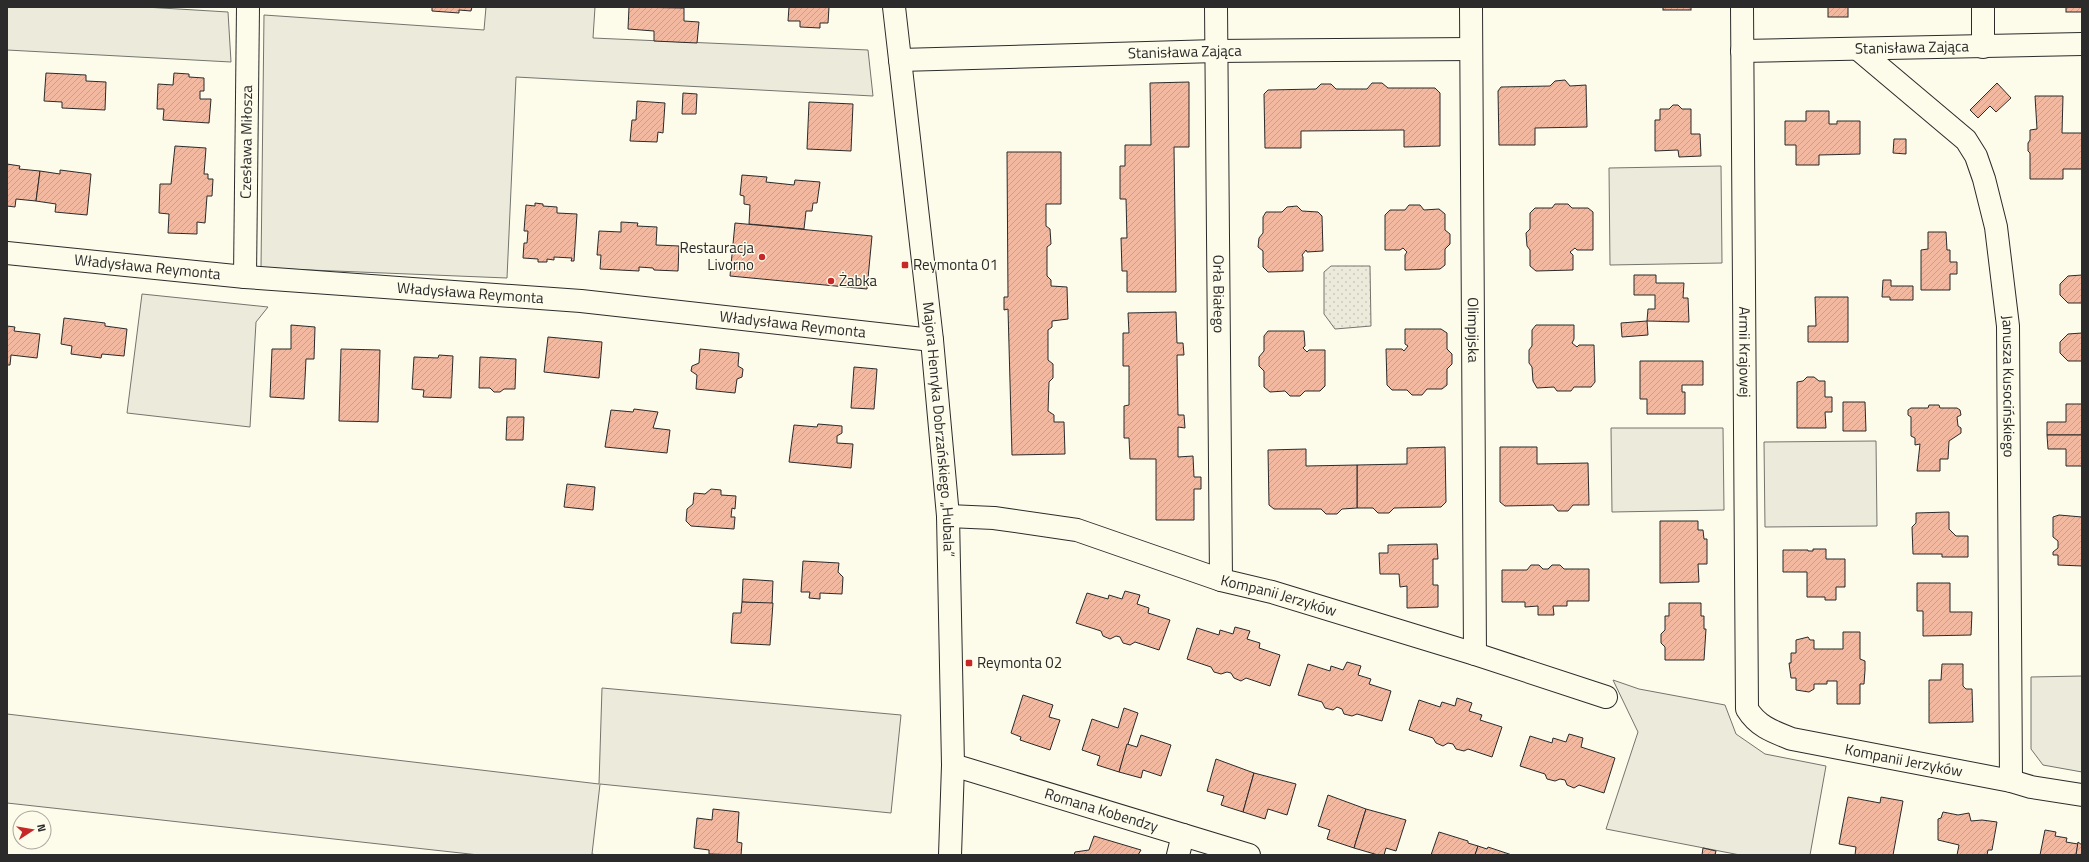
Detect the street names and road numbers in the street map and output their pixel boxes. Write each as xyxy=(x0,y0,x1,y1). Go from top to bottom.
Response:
street label: Stanisława Zająca xyxy=(1855,34,1970,60)
street label: Stanisława Zająca xyxy=(1128,39,1242,65)
street label: Czesława Miłosza xyxy=(234,85,258,199)
street label: Władysława Reymonta xyxy=(73,248,222,286)
street label: Orła Białego xyxy=(1207,255,1231,333)
street label: Władysława Reymonta xyxy=(396,276,545,309)
street label: Olimpijska xyxy=(1462,297,1485,363)
street label: Majora Henryka Dobrzańskiego „Hubala” xyxy=(917,301,961,558)
street label: Władysława Reymonta xyxy=(718,304,867,344)
street label: Armii Krajowej xyxy=(1733,306,1757,398)
street label: Janusza Kusocińskiego xyxy=(1996,314,2021,458)
street label: Kompanii Jerzyków xyxy=(1218,568,1340,622)
street label: Kompanii Jerzyków xyxy=(1843,737,1965,782)
street label: Romana Kobendzy xyxy=(1042,781,1161,838)

